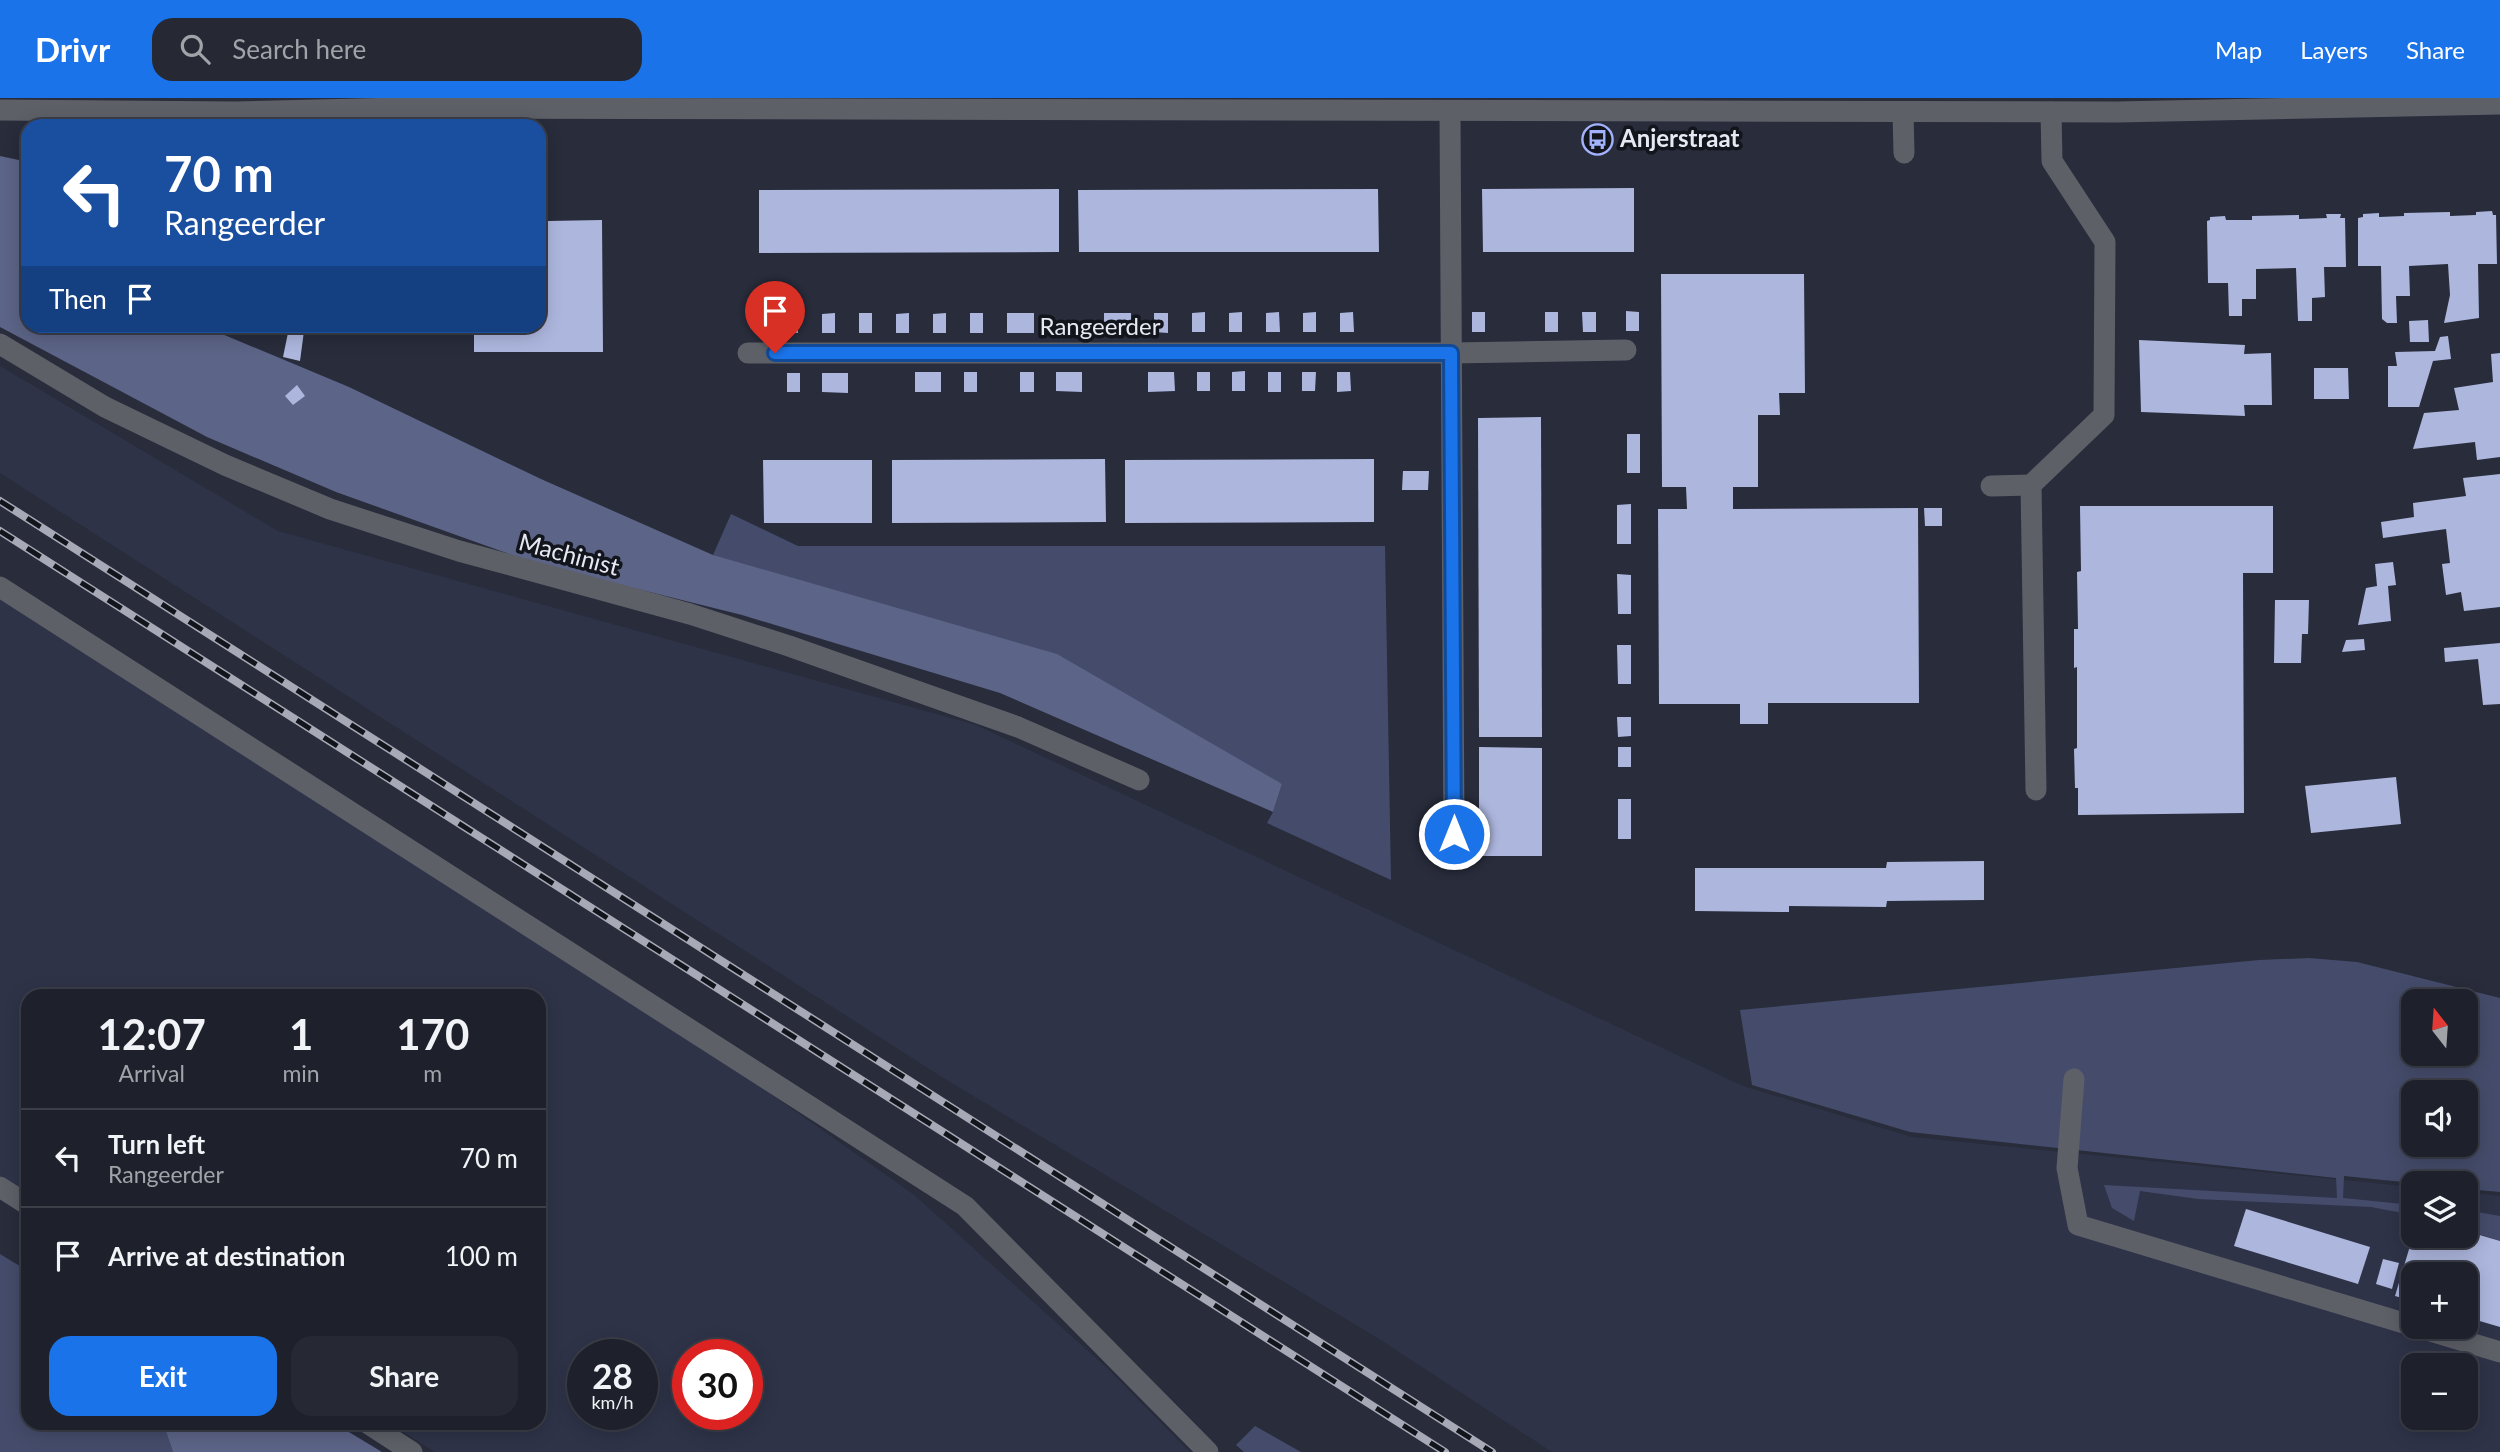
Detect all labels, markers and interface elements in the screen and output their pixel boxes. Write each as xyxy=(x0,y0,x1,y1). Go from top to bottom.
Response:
search box xyxy=(152,18,642,81)
text: Drivr xyxy=(35,29,110,69)
icon: search xyxy=(176,30,214,68)
text: Search here xyxy=(232,33,366,65)
text: Map xyxy=(2215,35,2262,64)
text: Layers xyxy=(2300,35,2368,64)
text: Share xyxy=(2406,35,2465,64)
bus stop icon: Anjerstraat xyxy=(1580,122,1614,156)
place label: Anjerstraat xyxy=(1619,123,1739,152)
text: 70 m xyxy=(164,144,274,202)
icon: left xyxy=(49,147,140,238)
text: Rangeerder xyxy=(164,203,325,242)
icon: arrive xyxy=(121,280,159,318)
pin xyxy=(745,281,805,353)
text: Then xyxy=(49,283,107,315)
icon: arrive xyxy=(756,292,794,330)
street label: Rangeerder xyxy=(1040,311,1161,340)
street label: Machinist xyxy=(516,526,623,581)
position arrow xyxy=(1417,797,1491,871)
north arrow xyxy=(2401,989,2478,1066)
map controls xyxy=(2401,989,2478,1430)
text: 12:07 xyxy=(98,1009,206,1059)
text: 1 xyxy=(289,1009,313,1059)
text: 170 xyxy=(396,1009,469,1059)
text: Arrival xyxy=(119,1059,185,1087)
text: min xyxy=(282,1059,320,1087)
text: m xyxy=(423,1059,442,1087)
button: sound xyxy=(2401,1080,2478,1157)
text: Turn left xyxy=(108,1128,205,1160)
icon: left xyxy=(49,1139,87,1177)
text: 70 m xyxy=(460,1142,518,1174)
text: Rangeerder xyxy=(108,1160,224,1188)
button: layers xyxy=(2401,1171,2478,1248)
icon: arrive xyxy=(49,1237,87,1275)
text: Arrive at destination xyxy=(108,1240,345,1272)
text: 100 m xyxy=(445,1240,518,1272)
button: + xyxy=(2401,1262,2478,1339)
button: Exit xyxy=(49,1336,277,1416)
button: Share xyxy=(291,1336,518,1416)
speed limit sign: 30 xyxy=(672,1339,763,1430)
button: − xyxy=(2401,1353,2478,1430)
text: 28 xyxy=(592,1354,633,1396)
text: km/h xyxy=(591,1391,634,1413)

